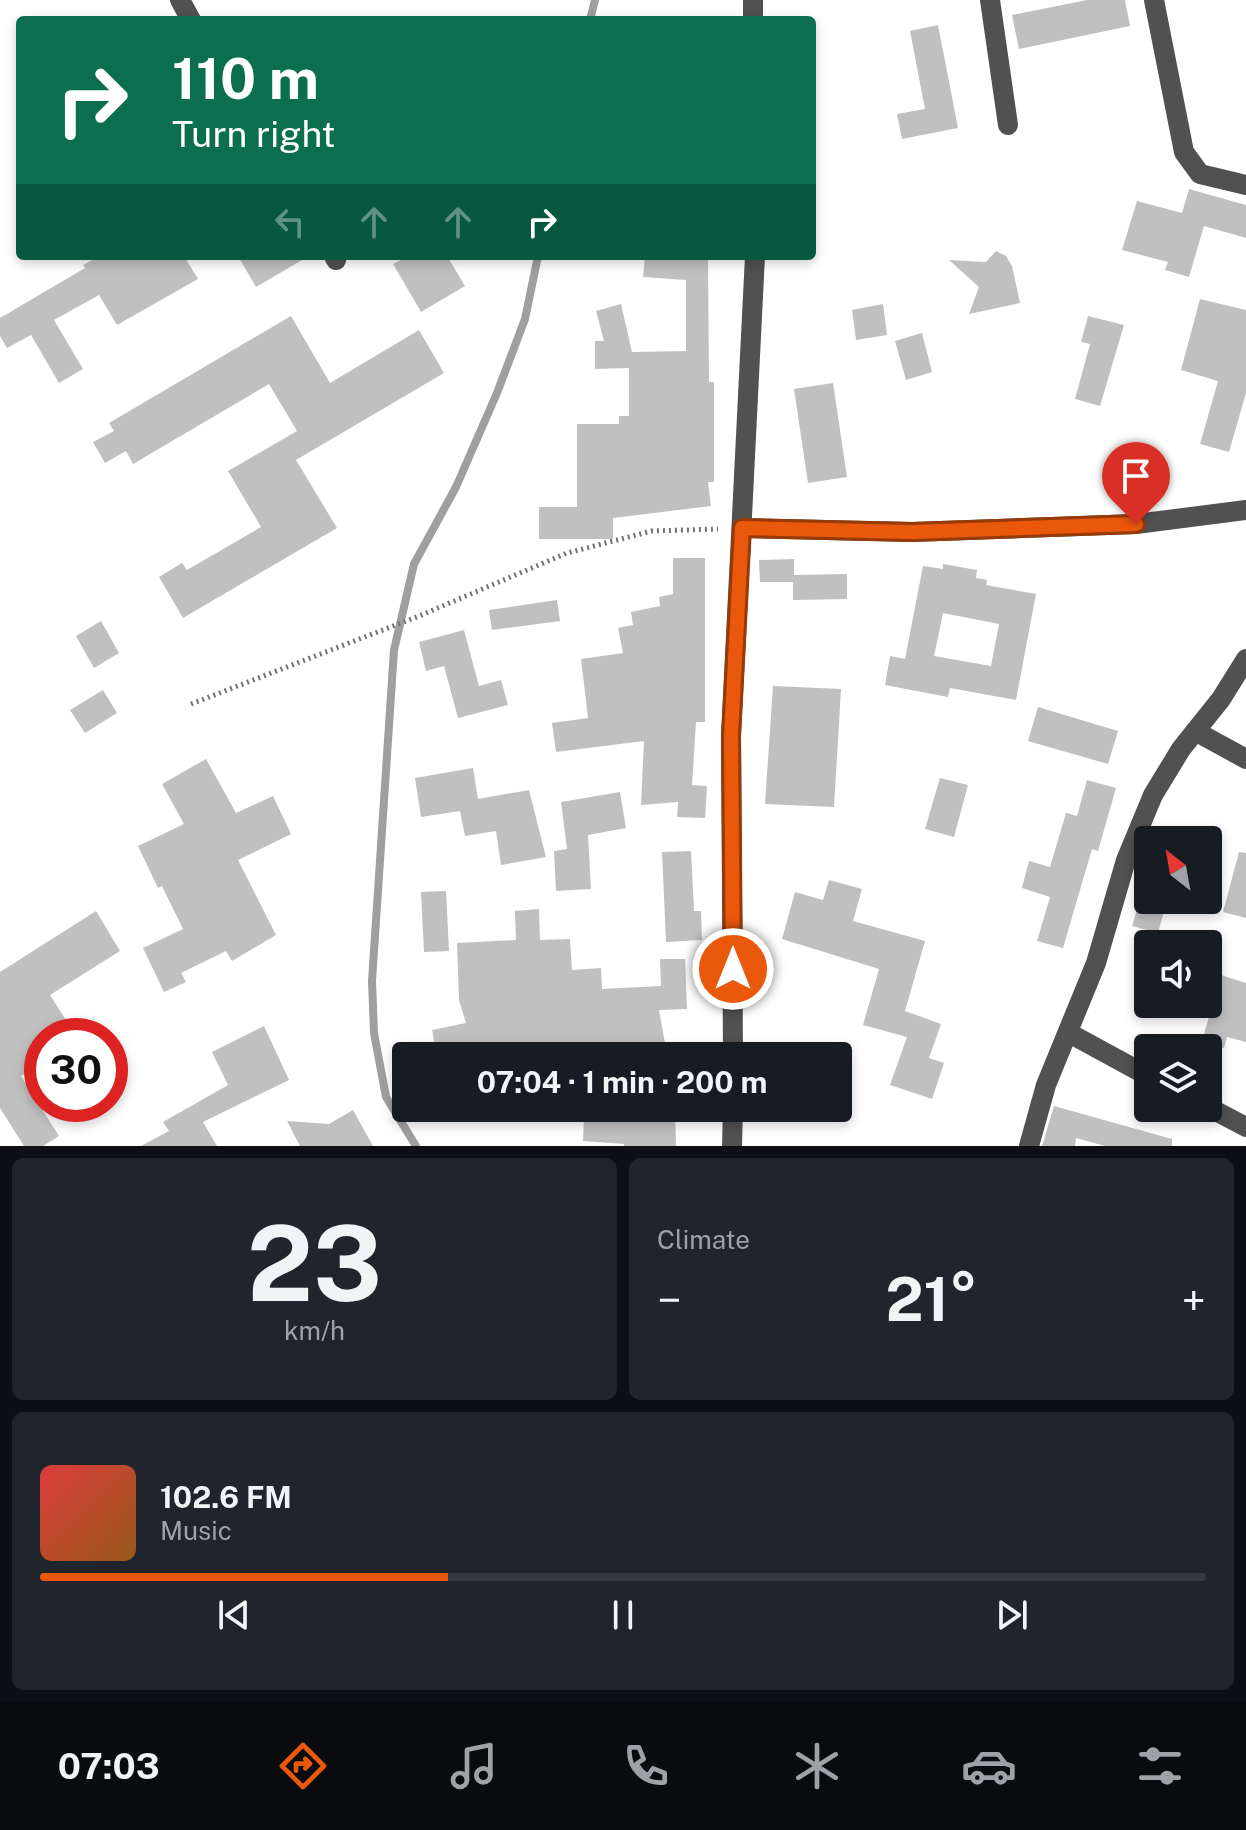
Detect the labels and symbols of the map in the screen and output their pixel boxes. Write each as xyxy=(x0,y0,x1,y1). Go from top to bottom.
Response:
pin xyxy=(1102,442,1170,524)
north arrow xyxy=(1134,826,1222,914)
position arrow xyxy=(691,927,775,1011)
speed limit sign: 30 xyxy=(24,1018,128,1122)

